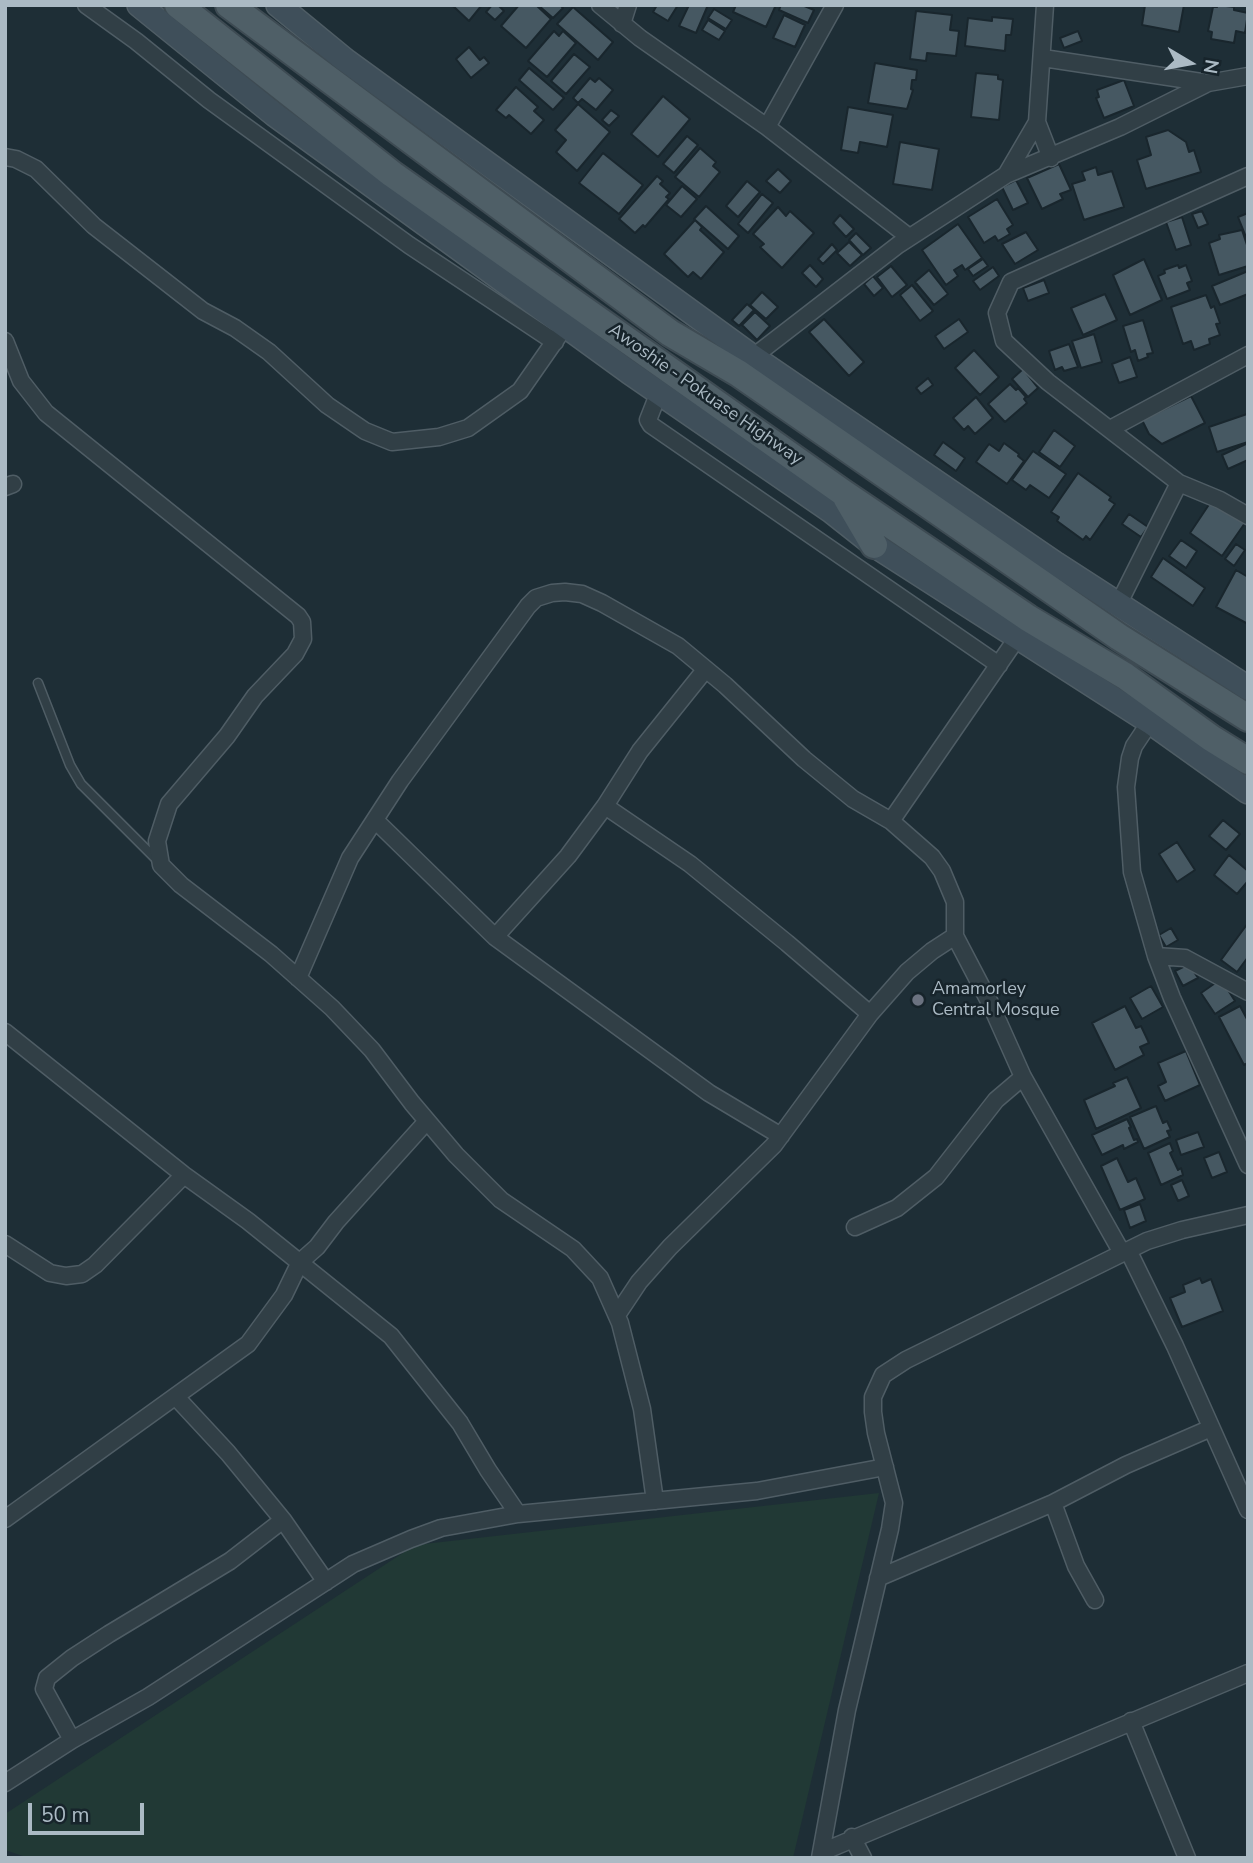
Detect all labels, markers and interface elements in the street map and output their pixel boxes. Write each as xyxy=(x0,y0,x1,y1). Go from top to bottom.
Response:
north arrow xyxy=(1155,28,1225,98)
text: N xyxy=(1197,57,1225,76)
street label: Awoshie - Pokuase Highway xyxy=(604,320,806,470)
place label: Amamorley Central Mosque xyxy=(932,979,1060,1021)
marker: Amamorley Central Mosque xyxy=(910,992,926,1008)
scale bar xyxy=(32,1790,147,1834)
text: 50 m xyxy=(41,1801,90,1829)

